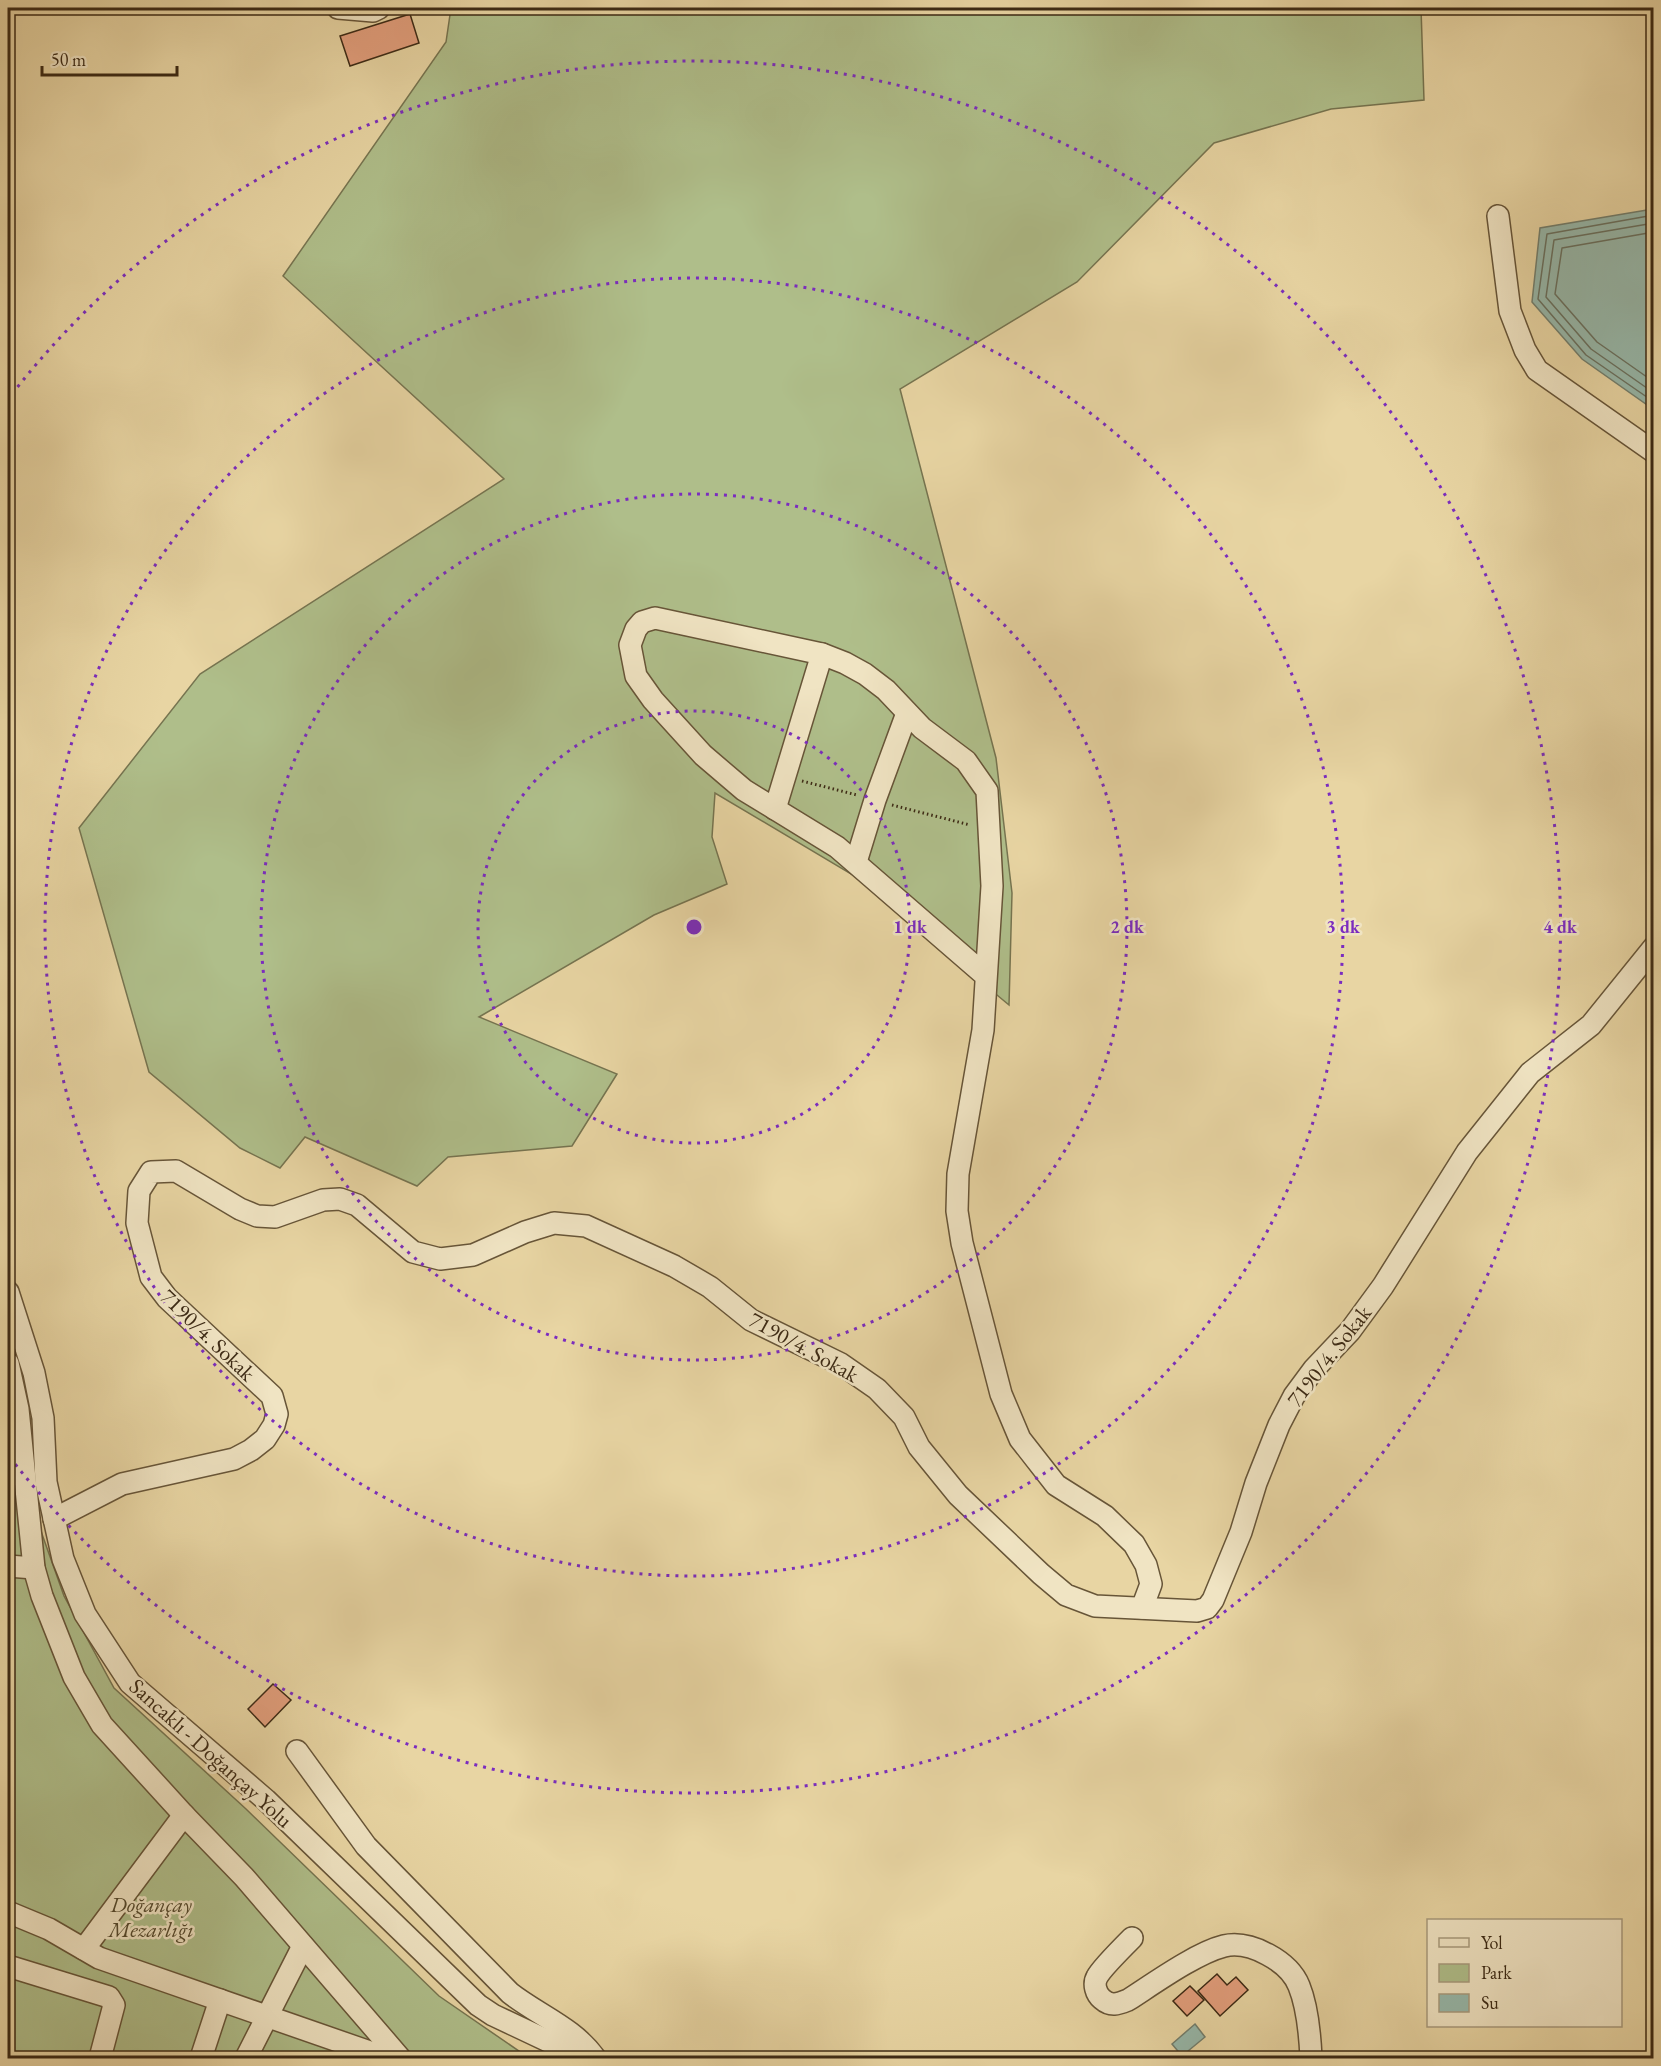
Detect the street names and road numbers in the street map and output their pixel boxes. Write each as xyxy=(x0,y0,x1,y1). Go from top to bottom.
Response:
street label: 7190/4. Sokak xyxy=(154,1282,262,1388)
street label: 7190/4. Sokak xyxy=(1280,1299,1378,1413)
street label: 7190/4. Sokak xyxy=(744,1305,865,1389)
street label: Sancaklı - Doğançay Yolu xyxy=(123,1672,299,1834)

